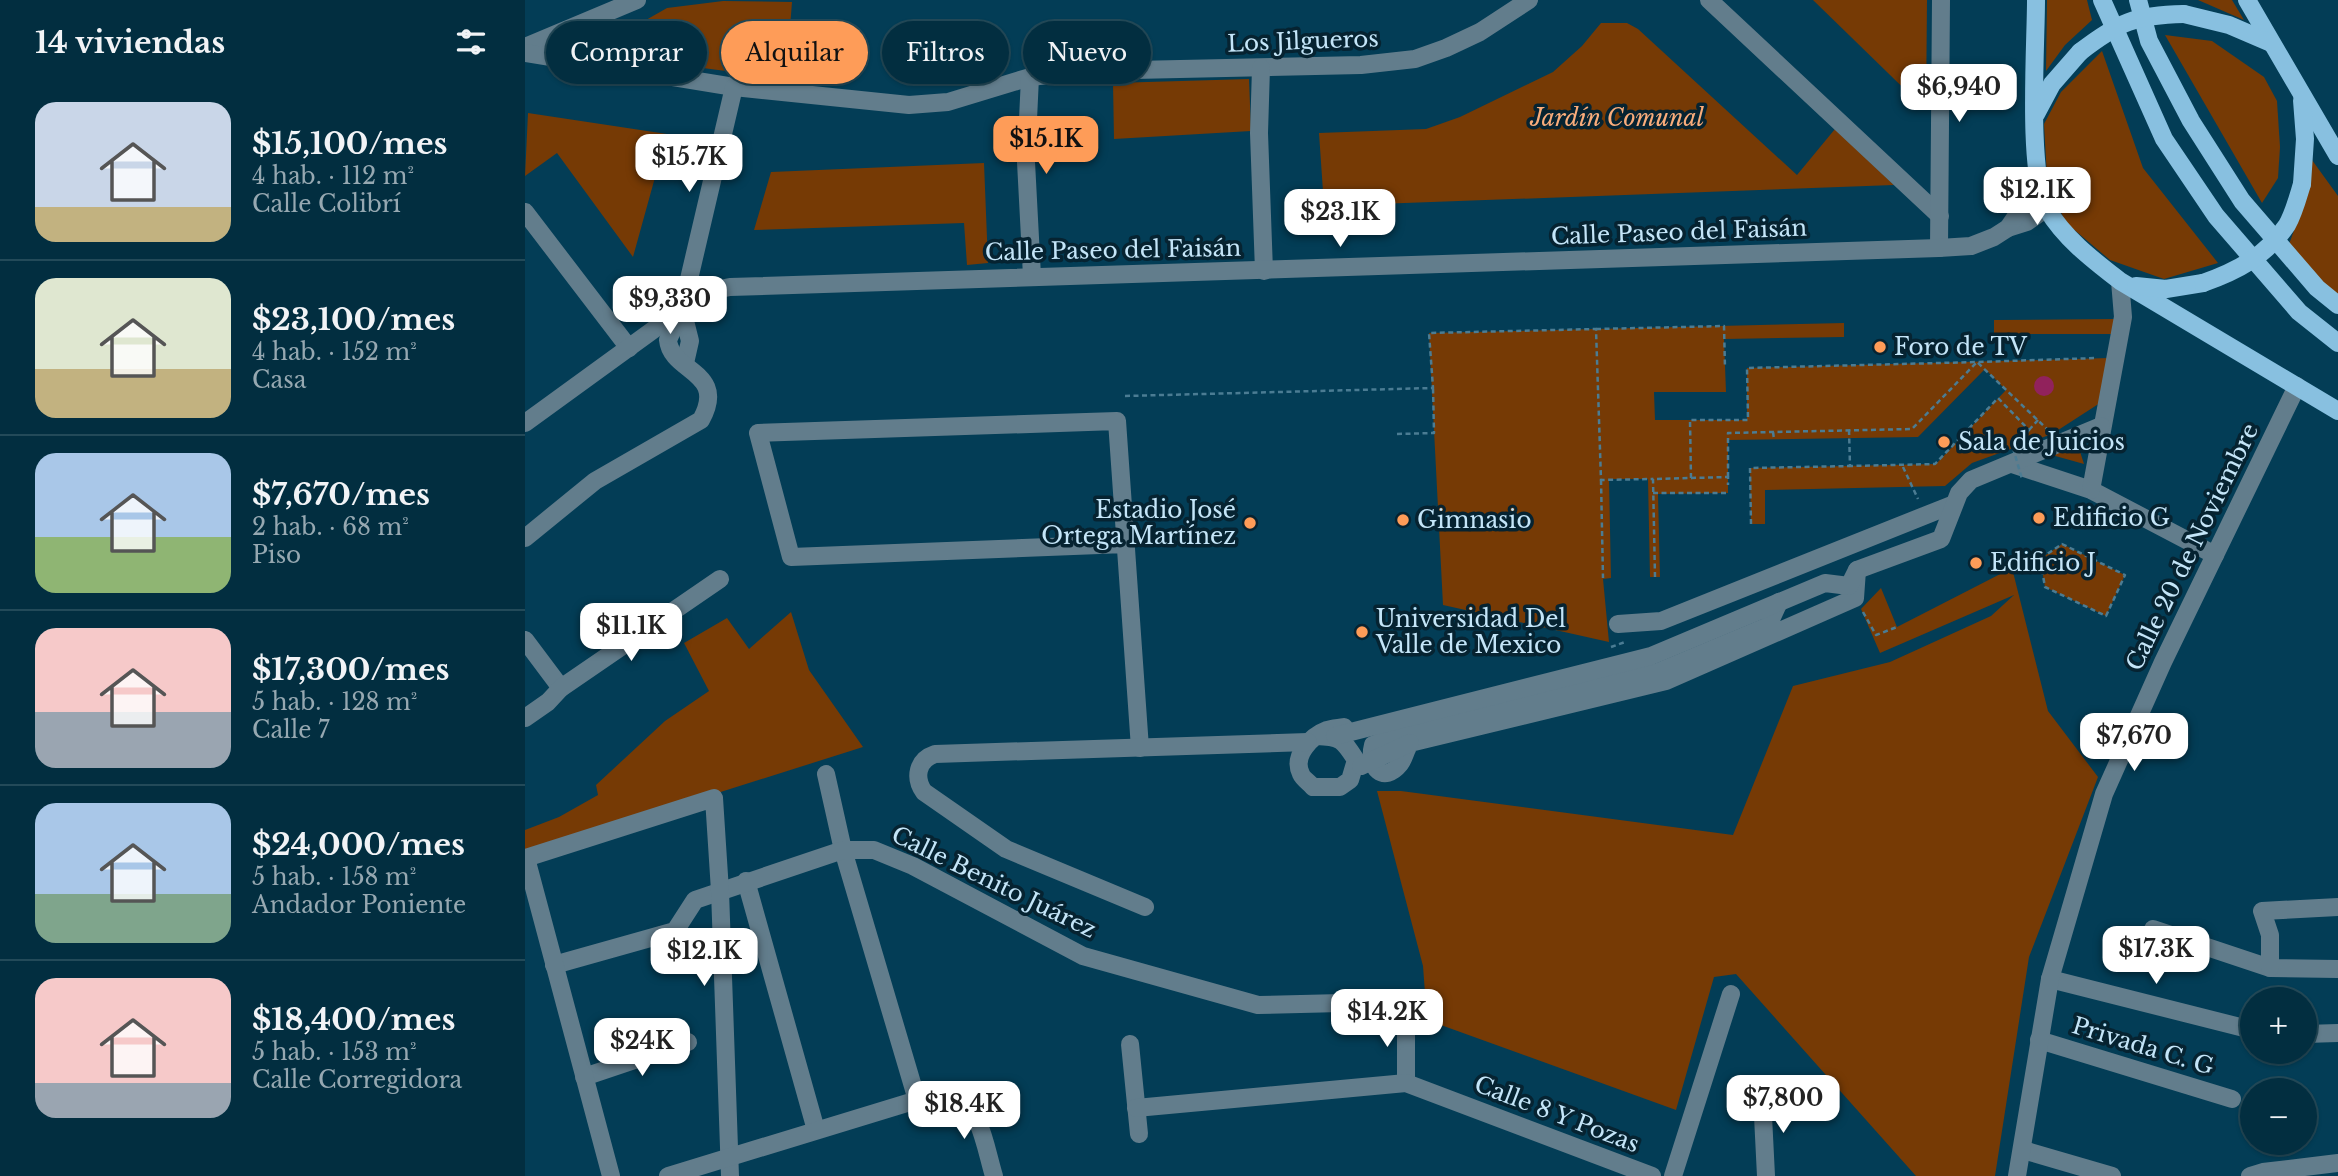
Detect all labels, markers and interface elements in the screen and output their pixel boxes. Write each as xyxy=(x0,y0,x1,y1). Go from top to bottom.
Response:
chip: Comprar xyxy=(546,21,707,84)
chip: Alquilar xyxy=(721,21,868,84)
chip: Filtros xyxy=(882,21,1009,84)
chip: Nuevo xyxy=(1023,21,1151,84)
icon: filters xyxy=(452,23,490,61)
text: 14 viviendas xyxy=(35,24,225,61)
street label: Los Jilgueros xyxy=(1227,24,1379,58)
pin: $6,940 xyxy=(1902,64,2016,124)
text: $6,940 xyxy=(1917,73,2001,101)
park label: Jardín Comunal xyxy=(1529,104,1705,132)
pin: $15.1K xyxy=(989,116,1103,176)
text: $15,100/mes xyxy=(252,125,448,162)
text: $15.1K xyxy=(1009,125,1083,153)
icon: home xyxy=(91,130,175,214)
pin: $15.7K xyxy=(632,134,746,194)
text: $15.7K xyxy=(651,143,727,171)
text: 4 hab. · 112 m² xyxy=(252,162,414,190)
pin: $12.1K xyxy=(1980,168,2094,227)
text: $12.1K xyxy=(2000,176,2074,204)
text: Calle Colibrí xyxy=(252,190,401,218)
pin: $23.1K xyxy=(1283,190,1397,249)
text: $23.1K xyxy=(1300,198,1380,226)
street label: Calle Paseo del Faisán xyxy=(1550,214,1808,250)
street label: Calle Paseo del Faisán xyxy=(985,234,1242,266)
pin: $9,330 xyxy=(613,276,727,336)
text: $9,330 xyxy=(629,285,711,313)
text: $23,100/mes xyxy=(252,301,455,338)
icon: home xyxy=(91,306,175,390)
place label: Foro de TV xyxy=(1894,333,2028,361)
text: 4 hab. · 152 m² xyxy=(252,338,417,366)
marker: Foro de TV xyxy=(1872,339,1888,355)
text: Casa xyxy=(252,366,306,394)
street label: Calle 20 de Noviembre xyxy=(2120,419,2264,675)
place label: Sala de Juicios xyxy=(1958,428,2125,456)
marker: Sala de Juicios xyxy=(1936,434,1952,450)
text: $7,670/mes xyxy=(252,476,430,513)
icon: home xyxy=(91,481,175,565)
place label: Estadio José Ortega Martínez xyxy=(1041,496,1236,550)
place label: Edificio G xyxy=(2053,504,2170,532)
place label: Gimnasio xyxy=(1417,506,1531,534)
marker: Edificio G xyxy=(2031,510,2047,526)
marker: Gimnasio xyxy=(1395,512,1411,528)
text: 2 hab. · 68 m² xyxy=(252,513,409,541)
marker: Estadio José Ortega Martínez xyxy=(1242,515,1258,531)
text: Piso xyxy=(252,541,301,569)
place label: Edificio J xyxy=(1990,549,2096,577)
marker: Edificio J xyxy=(1968,555,1984,571)
pin: $11.1K xyxy=(574,604,688,663)
place label: Universidad Del Valle de Mexico xyxy=(1375,605,1566,659)
text: $11.1K xyxy=(596,612,666,640)
marker: Universidad Del Valle de Mexico xyxy=(1354,624,1370,640)
text: $17,300/mes xyxy=(252,651,449,688)
icon: home xyxy=(91,656,175,740)
text: 5 hab. · 128 m² xyxy=(252,688,417,716)
pin: $7,670 xyxy=(2077,714,2191,773)
text: Calle 7 xyxy=(252,716,329,744)
text: $7,670 xyxy=(2096,722,2172,750)
street label: Calle Benito Juárez xyxy=(887,820,1101,944)
text: $24,000/mes xyxy=(252,826,465,863)
icon: home xyxy=(91,831,175,915)
text: 5 hab. · 158 m² xyxy=(252,863,416,891)
text: Andador Poniente xyxy=(252,891,466,919)
pin: $17.3K xyxy=(2099,926,2213,986)
pin: $12.1K xyxy=(647,928,761,988)
text: $17.3K xyxy=(2119,935,2193,963)
text: $12.1K xyxy=(667,937,741,965)
map controls xyxy=(2240,987,2317,1155)
button: + xyxy=(2240,987,2317,1064)
pin: $14.2K xyxy=(1330,990,1444,1049)
text: $14.2K xyxy=(1347,998,1427,1026)
text: $18,400/mes xyxy=(252,1001,456,1038)
icon: home xyxy=(91,1006,175,1090)
street label: Privada C. G xyxy=(2069,1011,2217,1081)
pin: $24K xyxy=(601,1018,683,1078)
text: $24K xyxy=(610,1027,674,1055)
text: 5 hab. · 153 m² xyxy=(252,1038,416,1066)
text: Calle Corregidora xyxy=(252,1066,462,1094)
street label: Calle 8 Y Pozas xyxy=(1471,1070,1643,1158)
pin: $7,800 xyxy=(1726,1076,1840,1135)
button: − xyxy=(2240,1078,2317,1155)
pin: $18.4K xyxy=(907,1082,1021,1141)
text: $7,800 xyxy=(1743,1084,1823,1112)
text: $18.4K xyxy=(924,1090,1004,1118)

